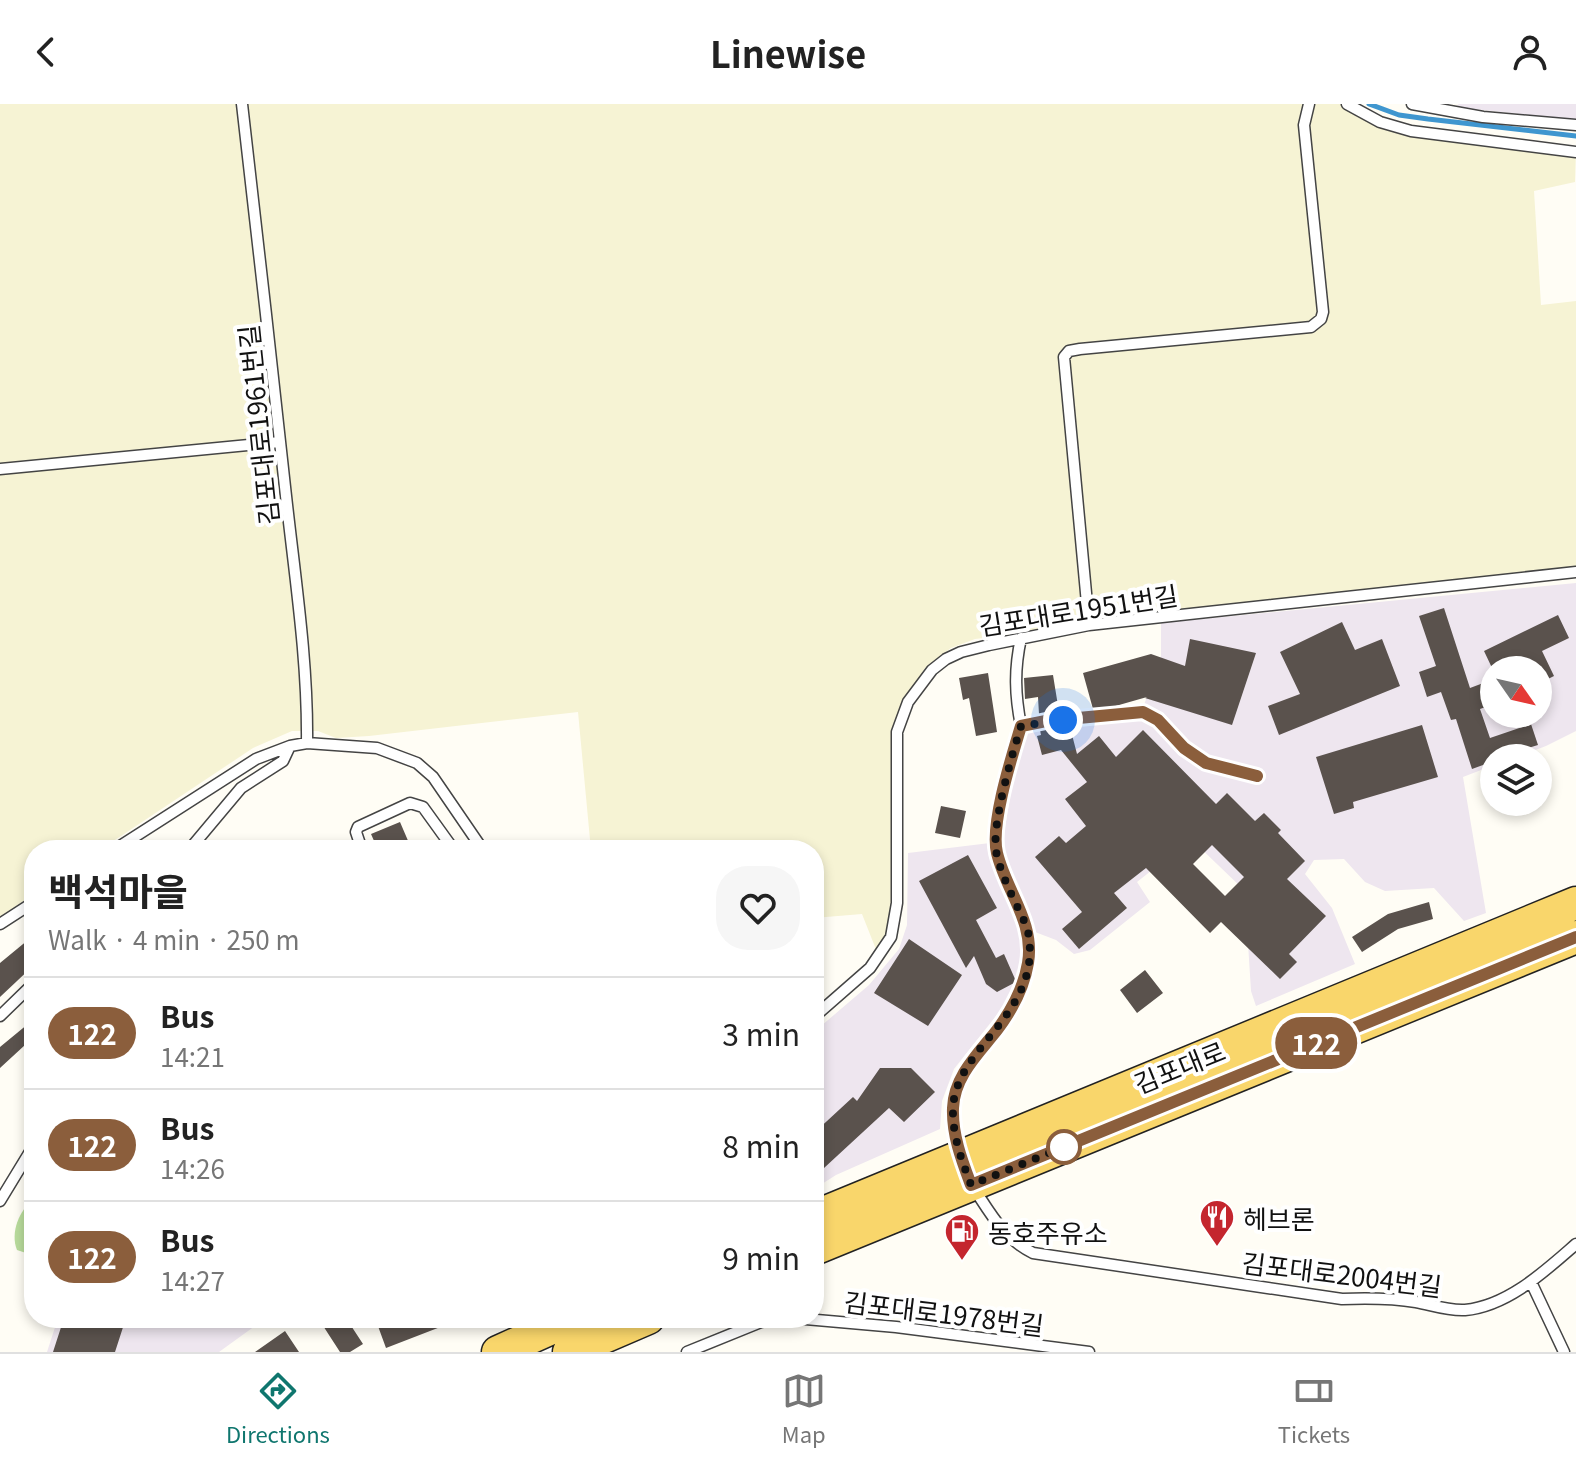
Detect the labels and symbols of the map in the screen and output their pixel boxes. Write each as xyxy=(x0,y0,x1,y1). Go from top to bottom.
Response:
street label: 김포대로1961번길 xyxy=(228,323,286,527)
street label: 김포대로1951번길 xyxy=(976,575,1180,643)
north arrow xyxy=(1480,656,1552,728)
your location xyxy=(1043,700,1083,740)
line badge: 122 xyxy=(1270,1017,1362,1069)
street label: 김포대로 xyxy=(1128,1031,1230,1101)
unlabelled marker xyxy=(1047,1130,1081,1164)
restaurant icon: 헤브론 xyxy=(1198,1198,1236,1248)
place label: 헤브론 xyxy=(1243,1199,1315,1236)
fuel station icon: 동호주유소 xyxy=(943,1212,981,1262)
place label: 동호주유소 xyxy=(988,1213,1108,1250)
street label: 김포대로2004번길 xyxy=(1240,1242,1444,1304)
street label: 김포대로1978번길 xyxy=(842,1281,1046,1343)

